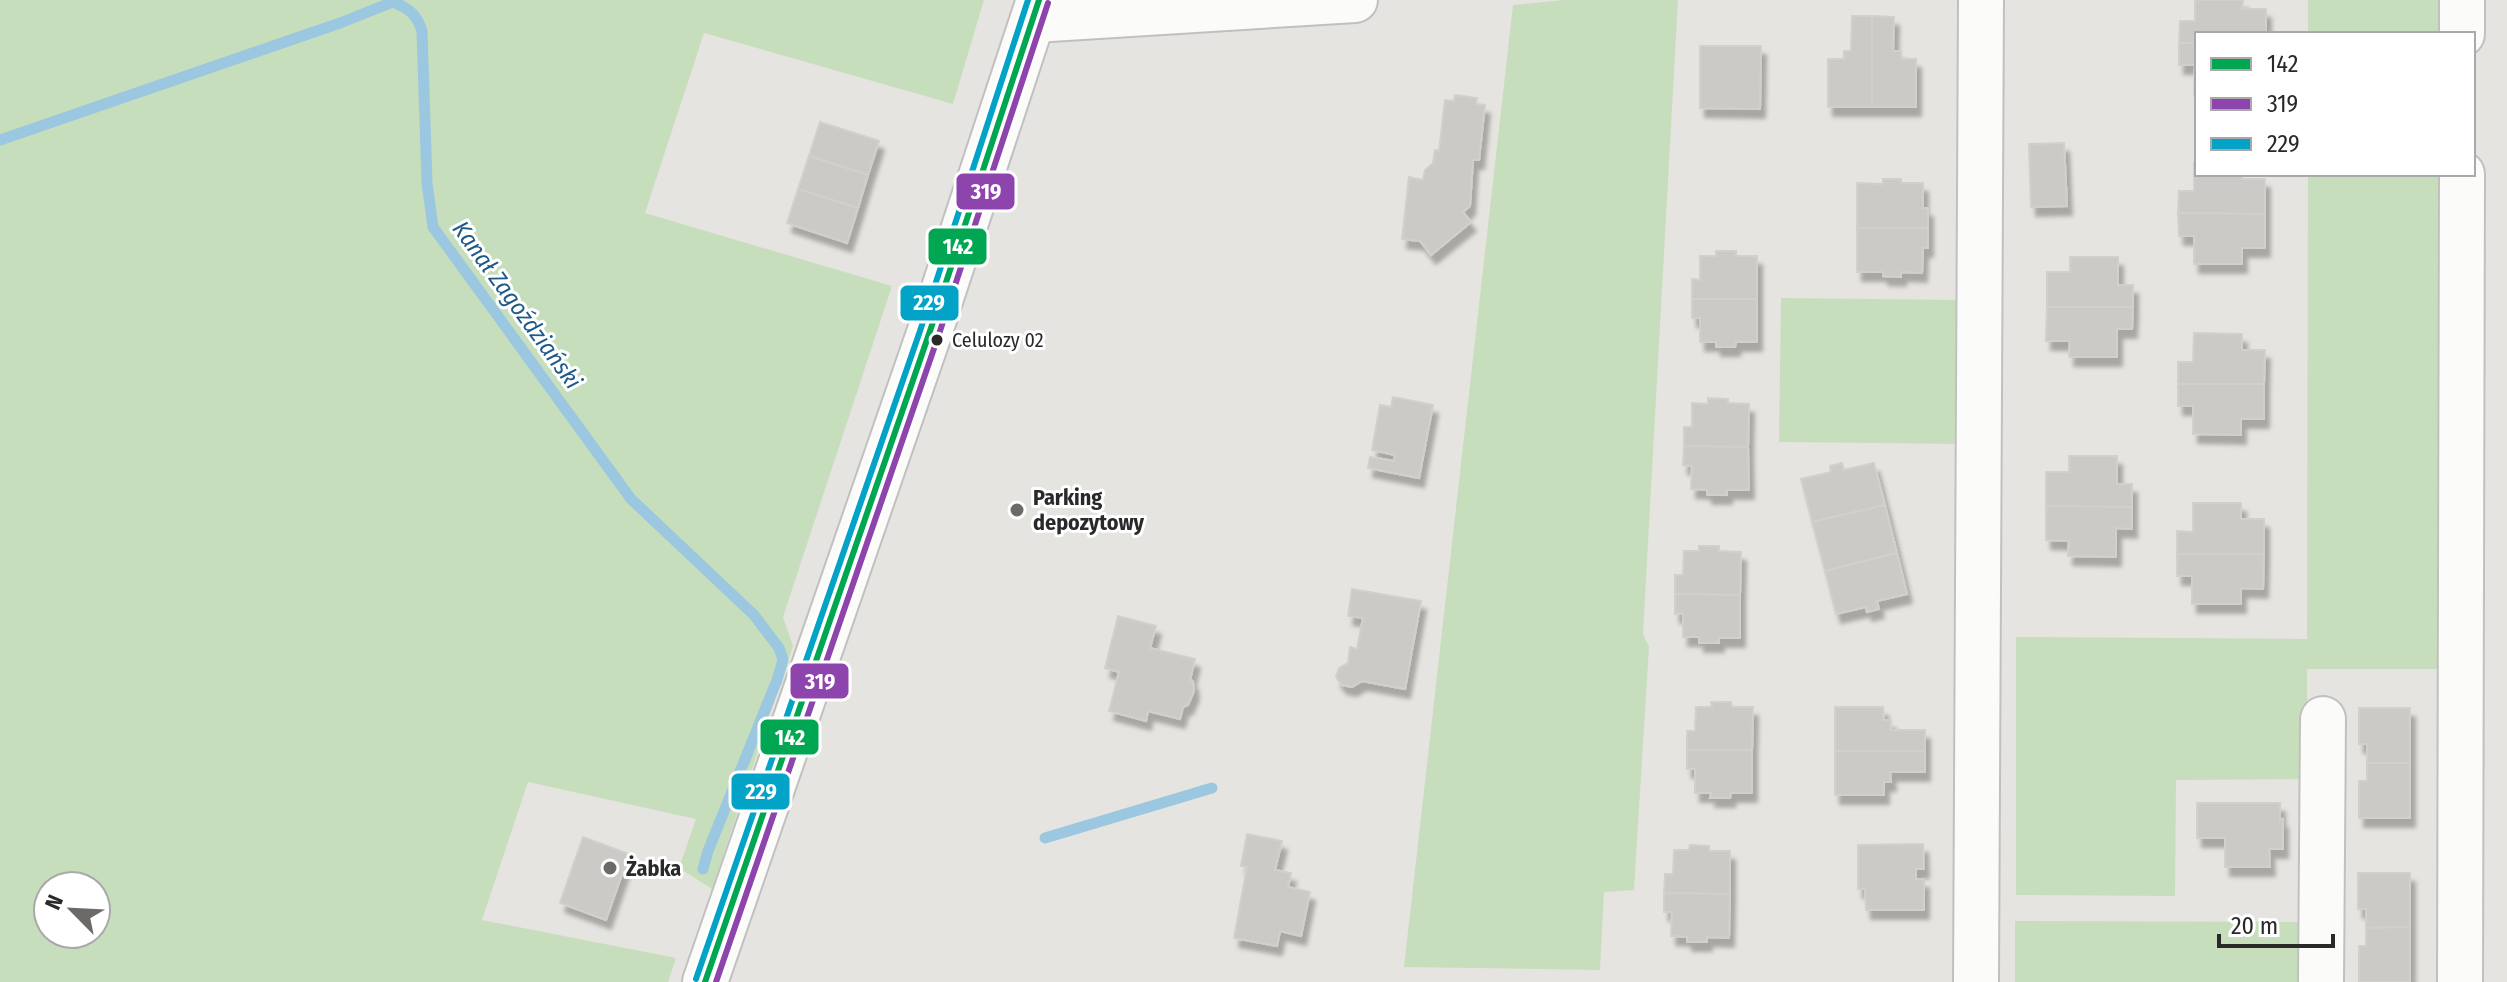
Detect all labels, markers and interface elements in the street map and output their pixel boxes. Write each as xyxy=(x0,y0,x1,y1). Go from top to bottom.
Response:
legend xyxy=(2195,32,2475,176)
text: 142 xyxy=(2267,50,2298,78)
text: 319 xyxy=(2267,90,2298,118)
text: 229 xyxy=(2267,130,2300,158)
line badge: 319 xyxy=(955,172,1016,211)
text: 319 xyxy=(970,178,1001,205)
water label: Kanał Zagoździański xyxy=(447,216,587,394)
line badge: 142 xyxy=(927,227,988,266)
text: 142 xyxy=(943,233,973,260)
line badge: 229 xyxy=(899,284,960,322)
text: 229 xyxy=(912,289,945,316)
place label: Celulozy 02 xyxy=(952,328,1044,352)
marker: Celulozy 02 xyxy=(929,332,945,348)
place label: Parking depozytowy xyxy=(1033,484,1145,536)
marker: Parking depozytowy xyxy=(1008,501,1026,519)
line badge: 319 xyxy=(789,662,850,700)
text: 319 xyxy=(804,668,835,695)
line badge: 142 xyxy=(759,718,820,756)
text: 142 xyxy=(775,724,805,751)
line badge: 229 xyxy=(730,772,791,811)
text: 229 xyxy=(744,778,777,805)
place label: Żabka xyxy=(626,855,681,882)
marker: Żabka xyxy=(601,859,619,877)
north arrow xyxy=(32,870,112,950)
text: N xyxy=(39,891,69,914)
scale bar xyxy=(2219,898,2333,948)
text: 20 m xyxy=(2231,912,2278,940)

